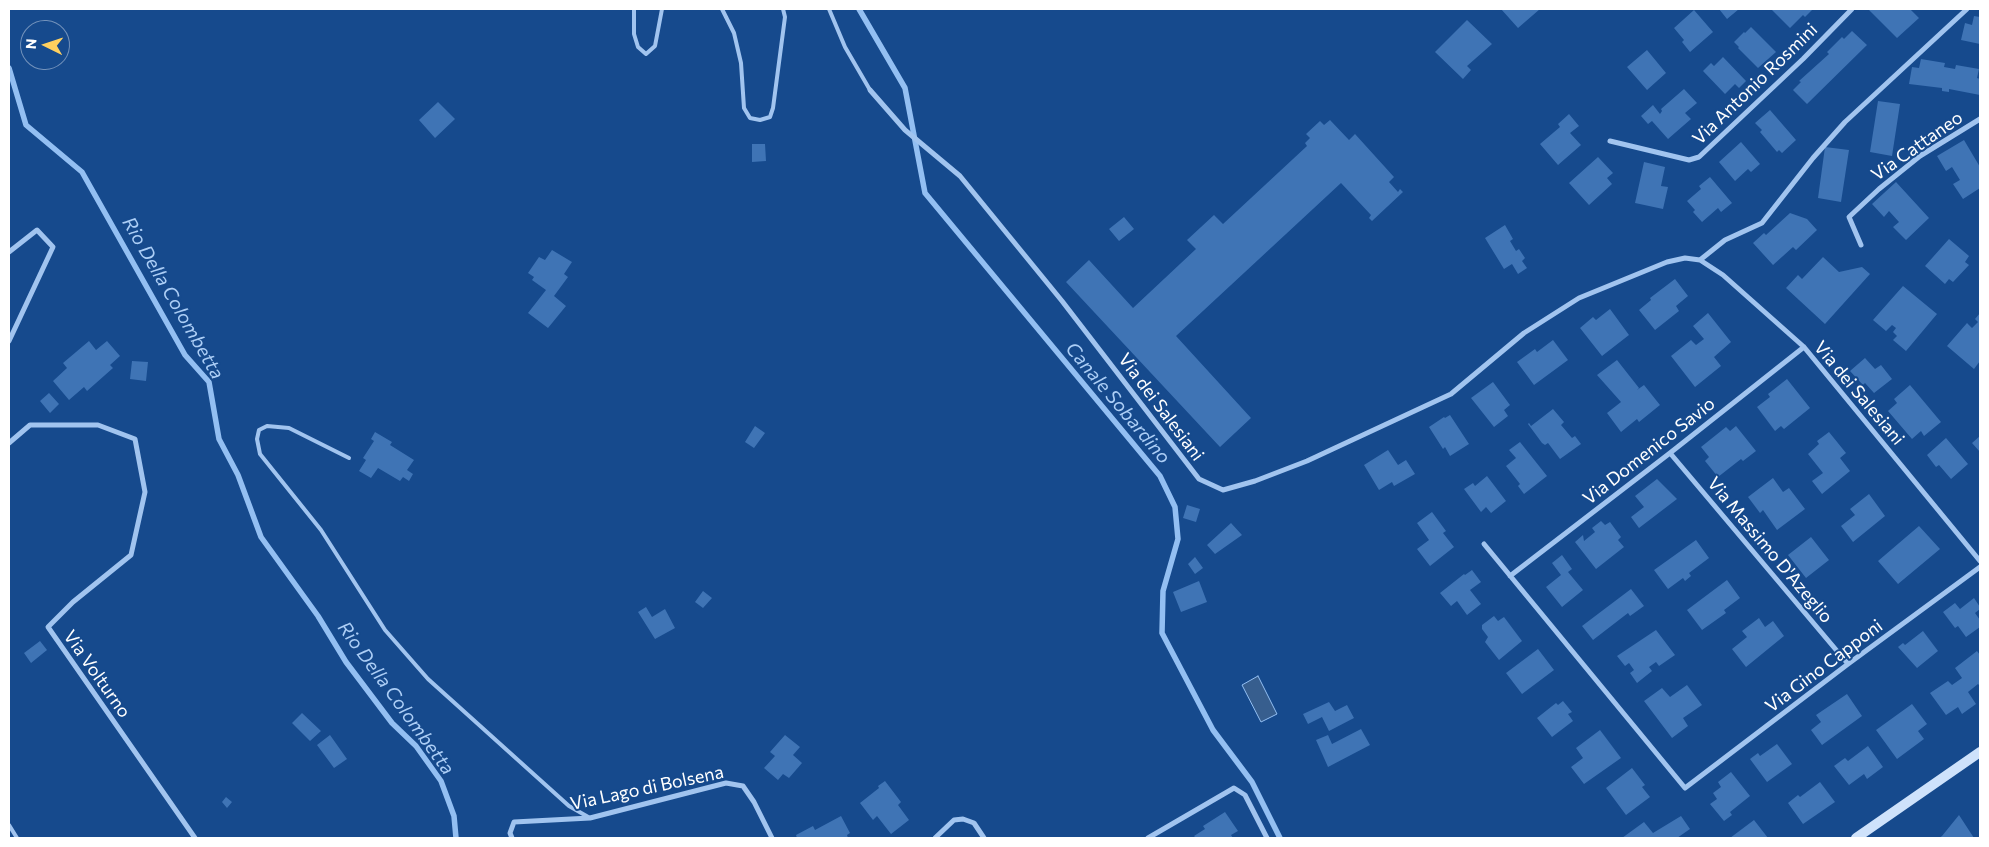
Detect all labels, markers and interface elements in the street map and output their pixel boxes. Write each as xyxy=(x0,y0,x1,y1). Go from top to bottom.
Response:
street label: Via Antonio Rosmini xyxy=(1688,19,1822,149)
north arrow xyxy=(20,20,70,70)
text: N xyxy=(22,38,39,50)
street label: Via Cattaneo xyxy=(1867,107,1967,185)
water label: Rio Della Colombetta xyxy=(117,213,229,383)
street label: Via dei Salesiani xyxy=(1809,337,1909,449)
water label: Canale Sobardino xyxy=(1061,338,1175,468)
street label: Via dei Salesiani xyxy=(1114,349,1208,465)
street label: Via Domenico Savio xyxy=(1579,393,1719,509)
street label: Via Massimo D'Azeglio xyxy=(1703,473,1837,627)
street label: Via Gino Capponi xyxy=(1761,615,1887,717)
water label: Rio Della Colombetta xyxy=(333,617,459,779)
street label: Via Volturno xyxy=(59,626,135,722)
street label: Via Lago di Bolsena xyxy=(568,761,726,815)

